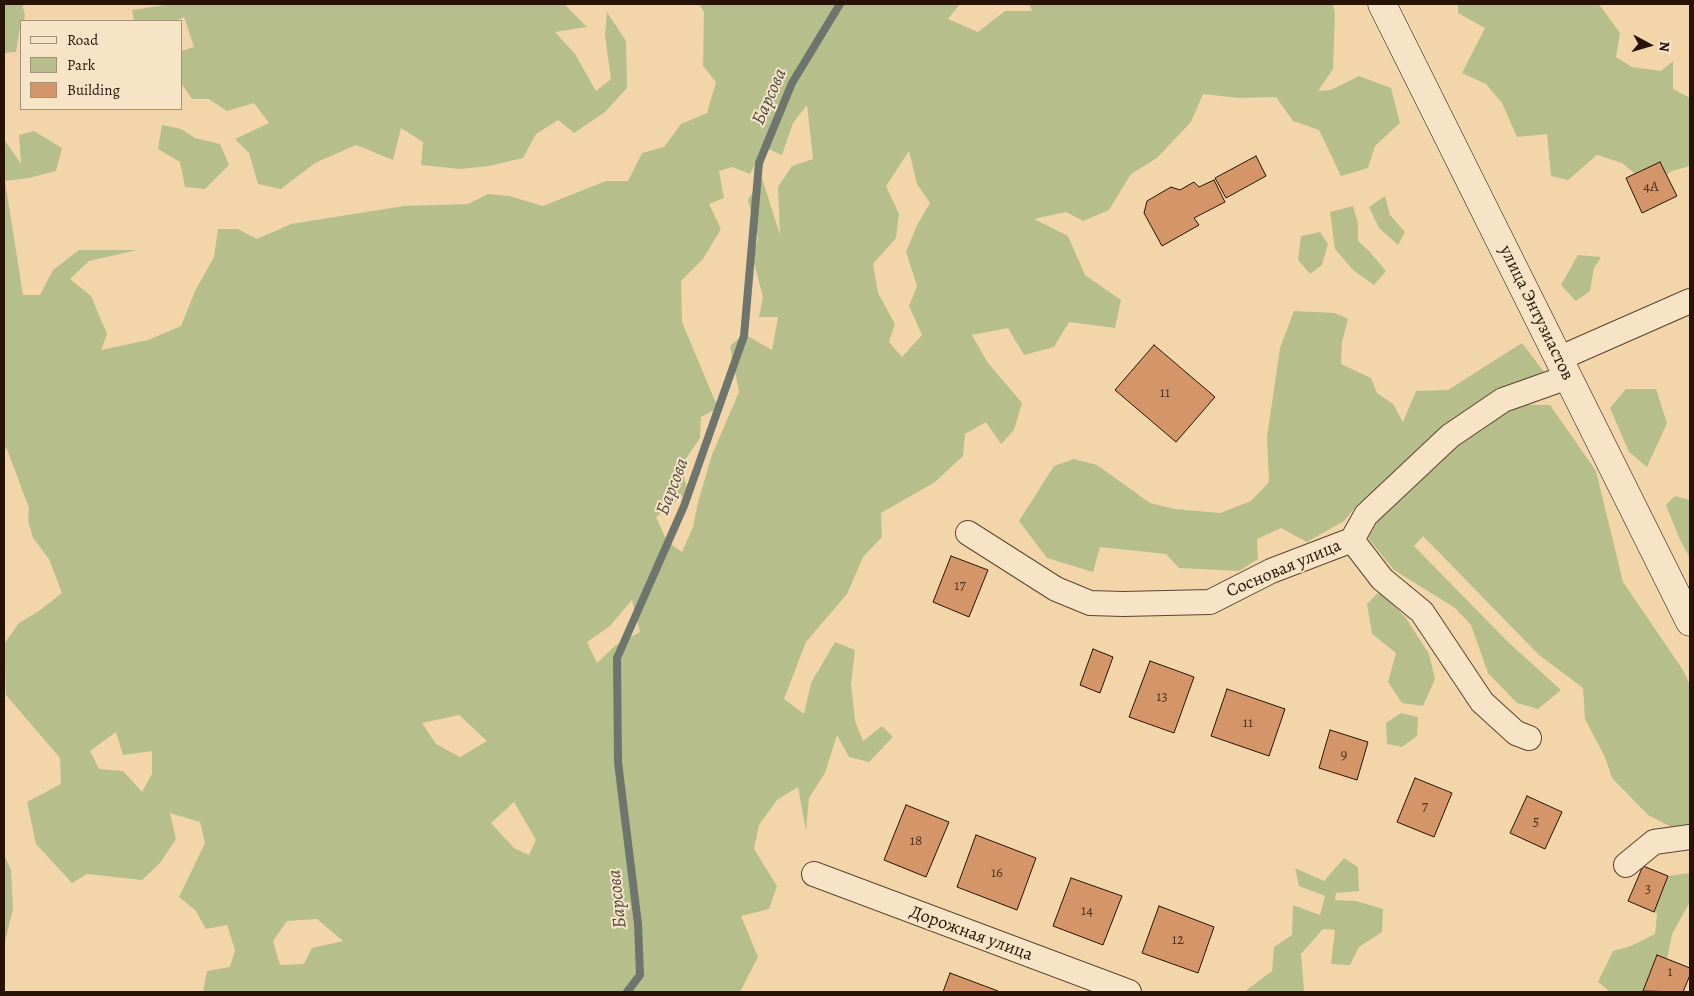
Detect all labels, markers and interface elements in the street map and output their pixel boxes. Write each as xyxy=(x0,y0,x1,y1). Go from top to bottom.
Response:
legend xyxy=(20,20,182,110)
north arrow xyxy=(1624,20,1674,70)
text: Road xyxy=(67,30,98,50)
text: N xyxy=(1654,41,1674,53)
text: Park xyxy=(67,55,95,75)
water label: Барсова xyxy=(748,65,792,129)
text: Building xyxy=(67,80,120,100)
house number: 4А xyxy=(1643,178,1659,196)
street label: улица Энтузиастов xyxy=(1494,242,1578,384)
house number: 11 xyxy=(1160,384,1170,402)
water label: Барсова xyxy=(652,455,694,519)
street label: Сосновая улица xyxy=(1223,535,1345,603)
house number: 17 xyxy=(954,577,966,595)
house number: 13 xyxy=(1156,688,1168,706)
house number: 11 xyxy=(1243,714,1253,732)
house number: 9 xyxy=(1341,746,1347,764)
house number: 7 xyxy=(1422,798,1428,816)
house number: 5 xyxy=(1533,813,1539,831)
house number: 18 xyxy=(910,832,922,850)
house number: 16 xyxy=(991,864,1003,882)
water label: Барсова xyxy=(604,868,632,930)
house number: 3 xyxy=(1645,880,1651,898)
street label: Дорожная улица xyxy=(907,902,1035,966)
house number: 14 xyxy=(1081,902,1093,920)
house number: 12 xyxy=(1172,931,1184,949)
house number: 1 xyxy=(1667,963,1673,981)

